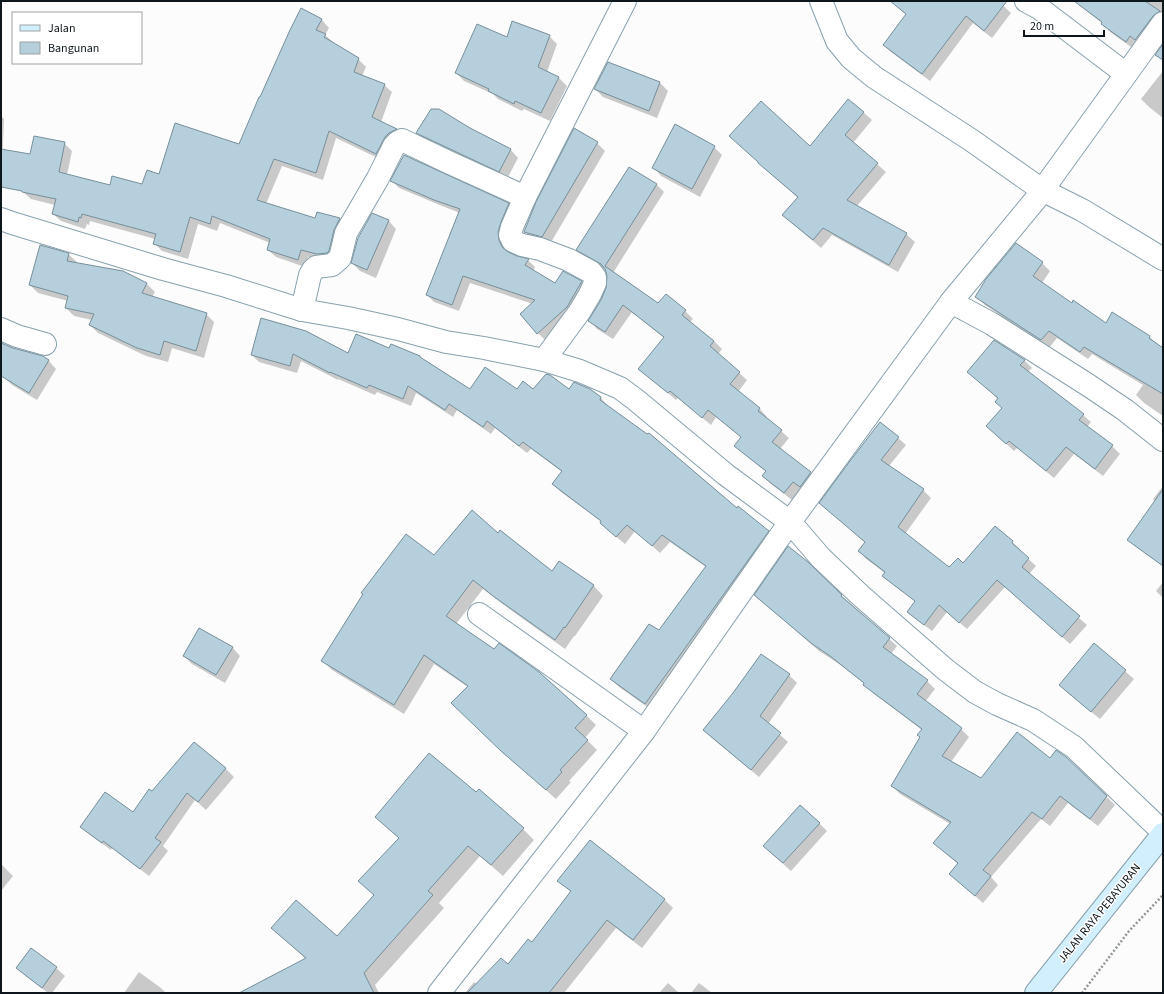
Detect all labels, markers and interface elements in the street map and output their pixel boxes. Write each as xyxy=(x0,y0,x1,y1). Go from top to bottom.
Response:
legend xyxy=(12,12,142,64)
scale bar xyxy=(1024,12,1104,38)
text: 20 m xyxy=(1030,18,1054,35)
text: Jalan xyxy=(48,20,75,37)
text: Bangunan xyxy=(48,40,99,57)
street label: JALAN RAYA PEBAYURAN xyxy=(1054,860,1145,967)

